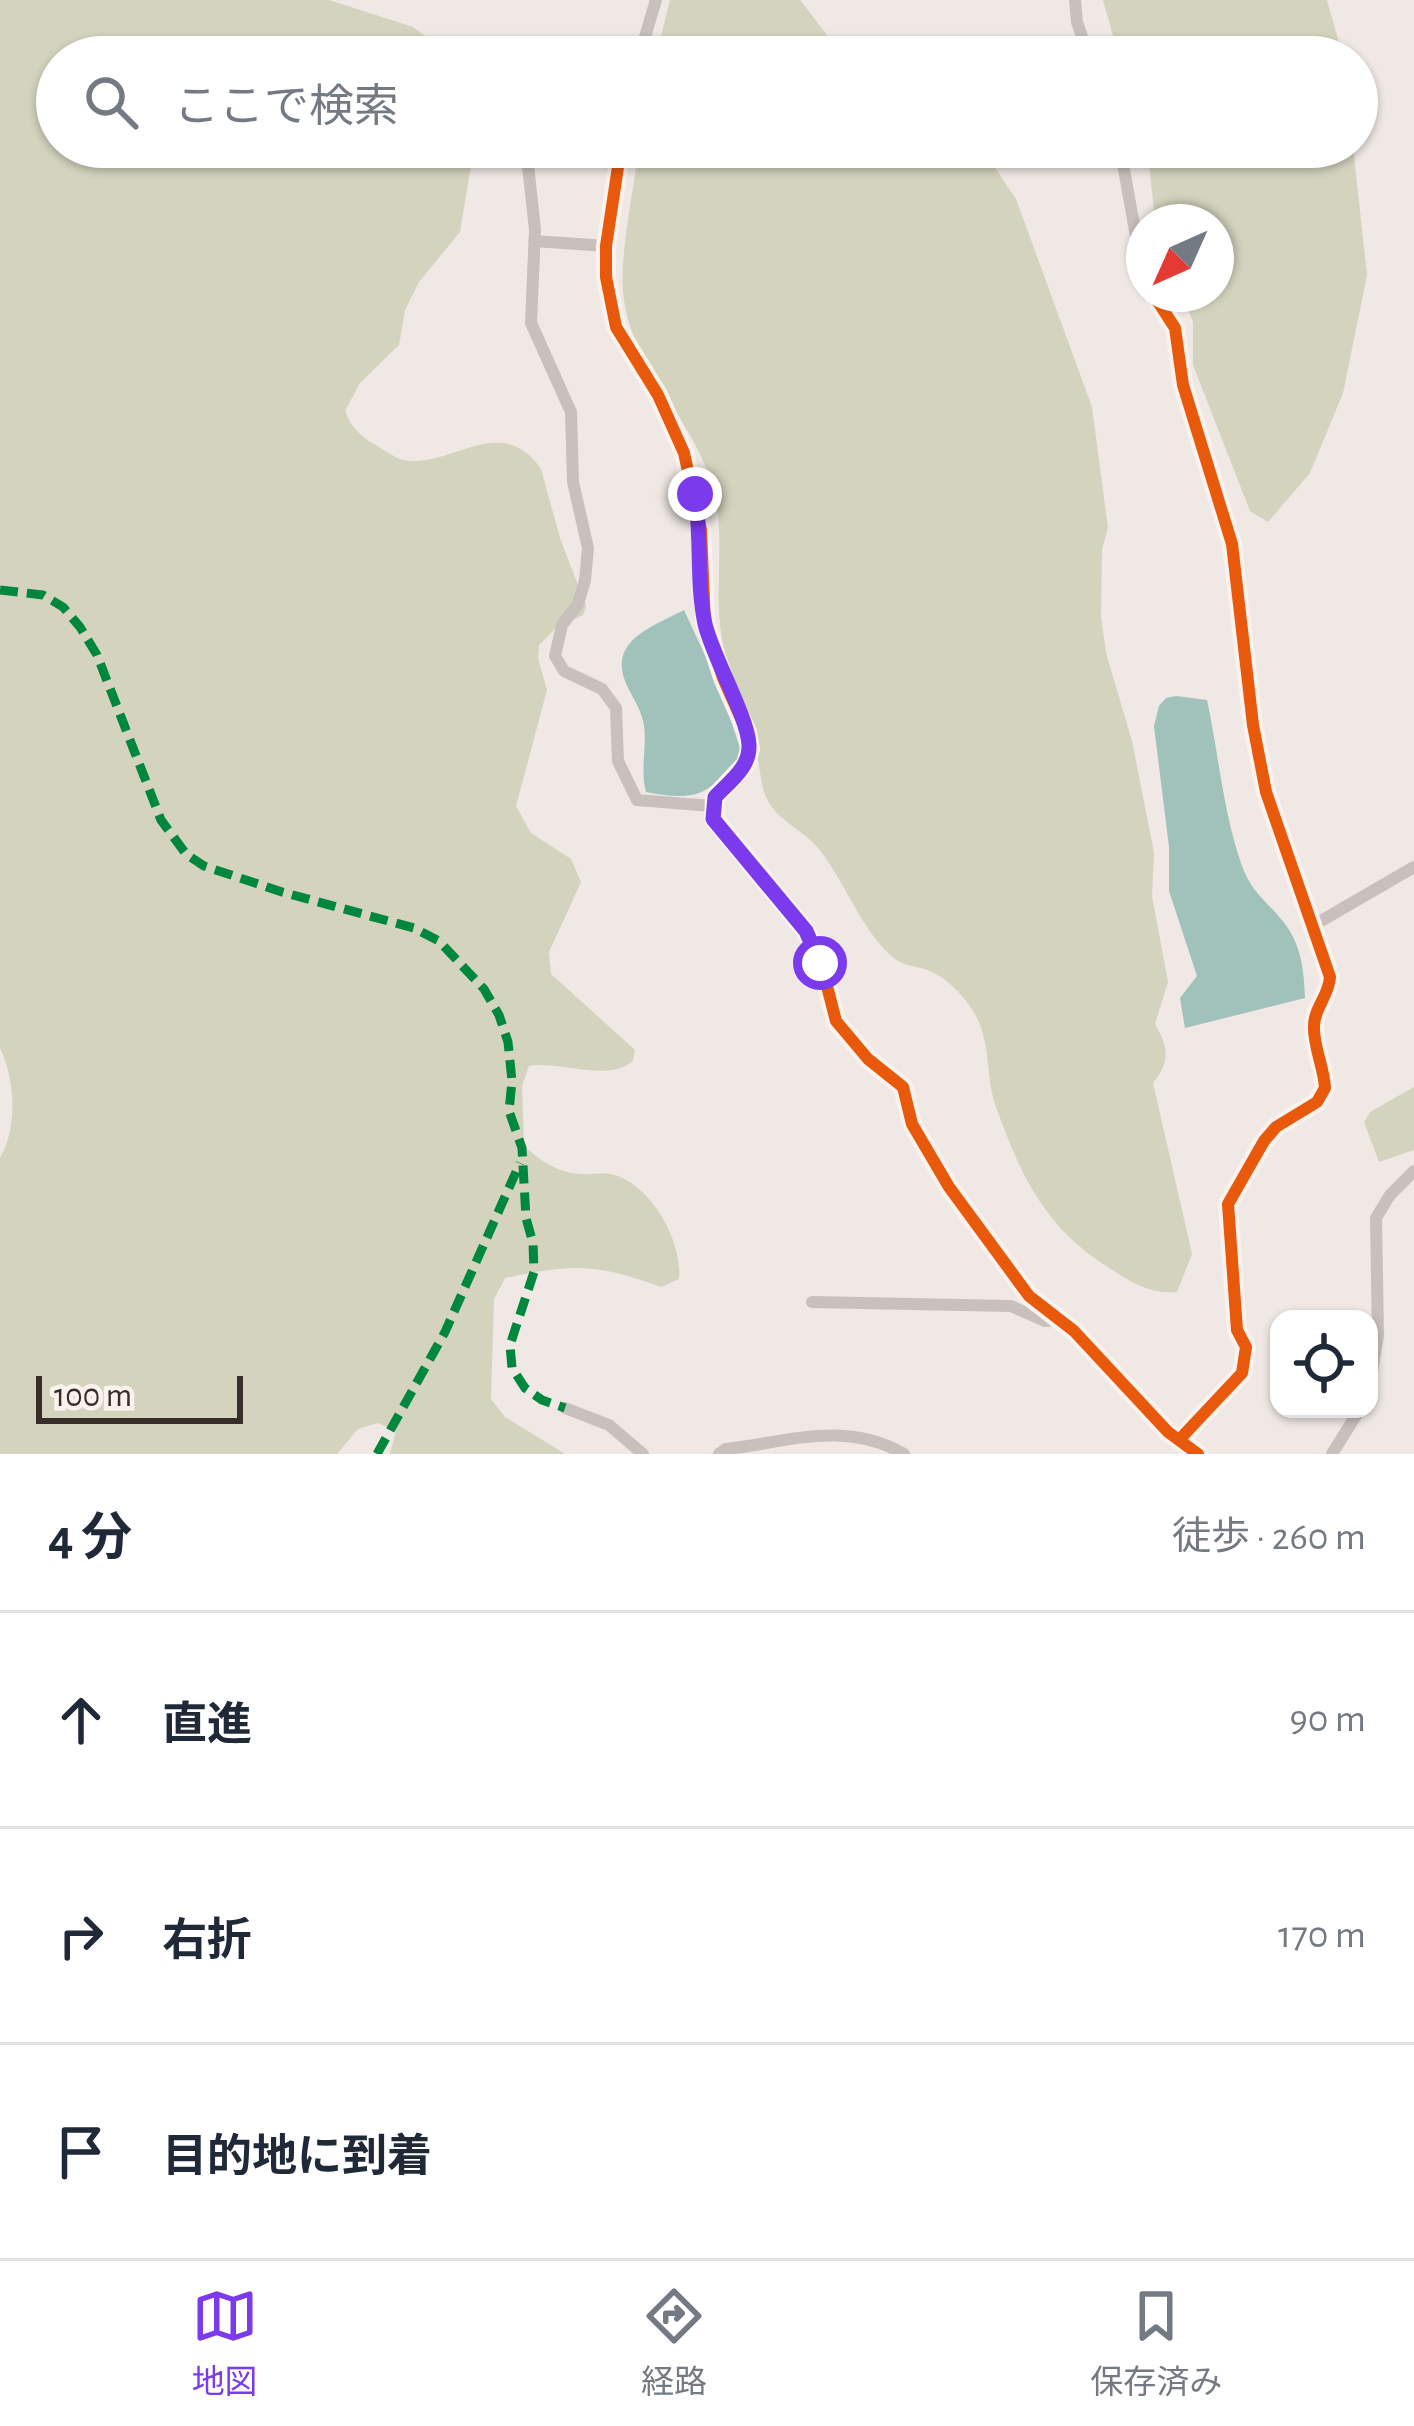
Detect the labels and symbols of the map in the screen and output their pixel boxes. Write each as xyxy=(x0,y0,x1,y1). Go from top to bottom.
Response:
north arrow xyxy=(1126,204,1234,312)
route end xyxy=(668,467,722,521)
route start xyxy=(793,936,847,990)
scale bar xyxy=(36,1370,243,1423)

